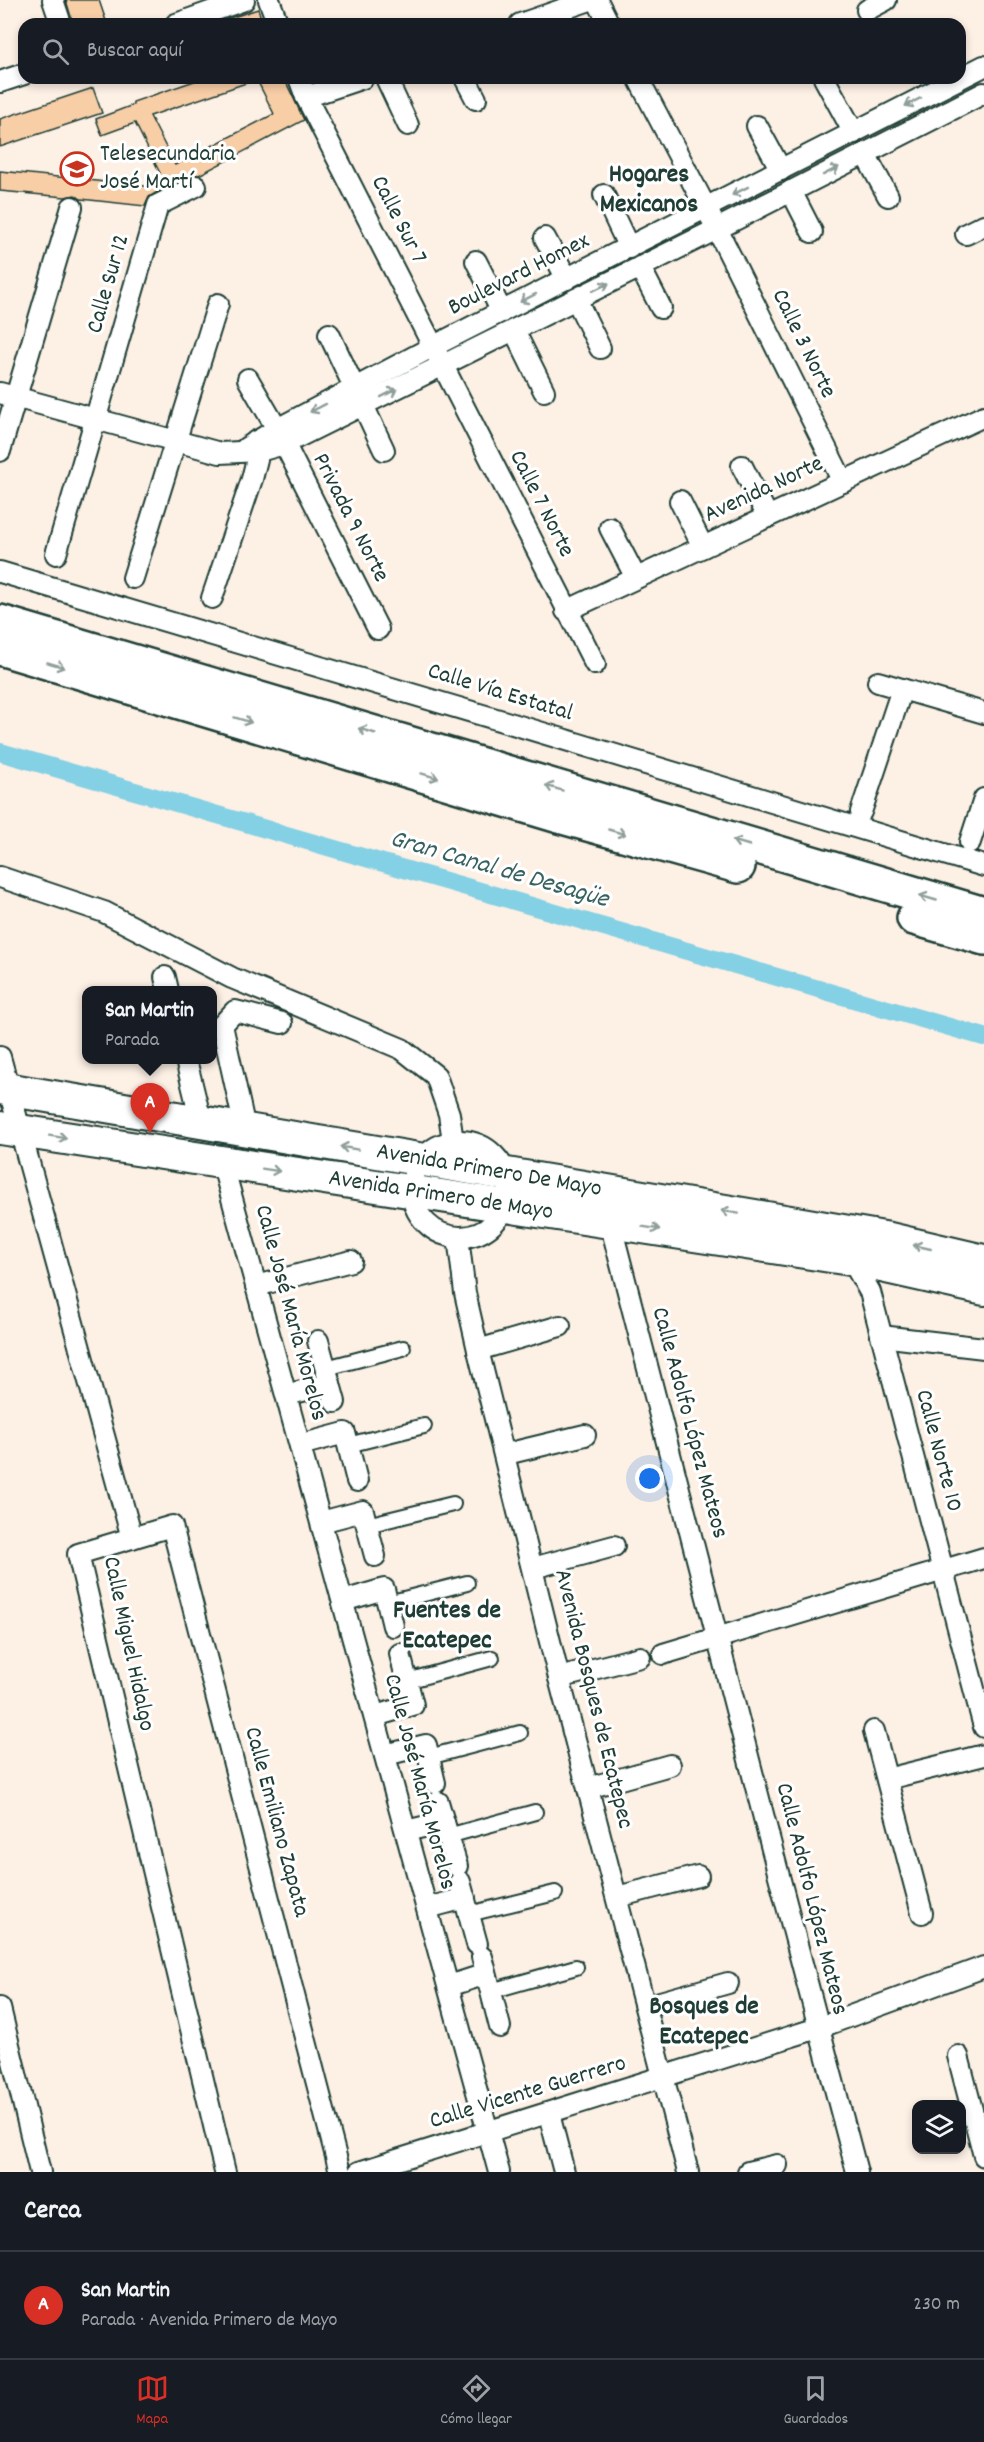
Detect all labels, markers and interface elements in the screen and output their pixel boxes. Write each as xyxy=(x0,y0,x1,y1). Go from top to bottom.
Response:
search box xyxy=(18,18,966,84)
icon: search xyxy=(39,35,72,68)
text: Buscar aquí xyxy=(87,36,182,67)
one-way arrow xyxy=(905,97,923,109)
place label: Telesecundaria José Martí xyxy=(100,138,236,200)
school or university icon: Telesecundaria José Martí xyxy=(59,151,95,187)
district label: Hogares Mexicanos xyxy=(600,157,698,224)
one-way arrow xyxy=(822,164,840,176)
street label: Calle Sur 7 xyxy=(361,170,435,270)
one-way arrow xyxy=(731,186,749,198)
street label: Boulevard Homex xyxy=(442,225,596,325)
street label: Calle Sur 12 xyxy=(79,230,139,338)
one-way arrow xyxy=(592,280,610,292)
street label: Calle 3 Norte xyxy=(762,284,844,404)
one-way arrow xyxy=(520,293,538,305)
one-way arrow xyxy=(380,386,398,398)
one-way arrow xyxy=(310,402,327,414)
street label: Calle 7 Norte xyxy=(499,445,583,563)
street label: Privada 9 Norte xyxy=(303,448,397,588)
street label: Avenida Norte xyxy=(699,448,829,532)
street label: Calle Vía Estatal xyxy=(423,655,577,731)
one-way arrow xyxy=(46,660,65,671)
one-way arrow xyxy=(233,715,252,726)
one-way arrow xyxy=(358,725,377,736)
one-way arrow xyxy=(420,771,439,782)
one-way arrow xyxy=(545,781,564,792)
water label: Gran Canal de Desagüe xyxy=(385,821,614,919)
one-way arrow xyxy=(607,826,626,838)
one-way arrow xyxy=(732,837,751,848)
one-way arrow xyxy=(919,892,938,903)
popup xyxy=(82,986,217,1064)
text: San Martin xyxy=(105,996,194,1027)
text: Parada xyxy=(105,1027,159,1055)
pin: A xyxy=(130,1084,170,1133)
one-way arrow xyxy=(47,1132,67,1143)
street label: Avenida Primero De Mayo xyxy=(374,1135,604,1207)
one-way arrow xyxy=(340,1142,360,1153)
street label: Avenida Primero de Mayo xyxy=(326,1162,555,1230)
one-way arrow xyxy=(261,1164,281,1175)
street label: Calle José María Morelos xyxy=(245,1201,335,1425)
one-way arrow xyxy=(721,1206,741,1217)
one-way arrow xyxy=(640,1223,660,1234)
one-way arrow xyxy=(913,1241,933,1252)
street label: Calle Adolfo López Mateos xyxy=(642,1304,736,1542)
street label: Calle Norte 10 xyxy=(905,1386,971,1516)
your location xyxy=(635,1464,664,1493)
street label: Calle Miguel Hidalgo xyxy=(93,1554,163,1734)
street label: Avenida Bosques de Ecatepec xyxy=(544,1566,642,1832)
district label: Fuentes de Ecatepec xyxy=(393,1593,501,1660)
street label: Calle José María Morelos xyxy=(374,1670,464,1894)
street label: Calle Emiliano Zapata xyxy=(234,1723,318,1921)
street label: Calle Adolfo López Mateos xyxy=(766,1779,856,2019)
district label: Bosques de Ecatepec xyxy=(649,1989,759,2056)
street label: Calle Vicente Guerrero xyxy=(426,2047,630,2139)
map controls xyxy=(912,2100,966,2154)
button: layers xyxy=(912,2100,966,2154)
text: Cerca xyxy=(24,2193,81,2230)
text: San Martin xyxy=(81,2276,170,2307)
text: A xyxy=(38,2291,49,2319)
text: 230 m xyxy=(913,2291,960,2319)
text: Parada · Avenida Primero de Mayo xyxy=(81,2307,338,2335)
tab: Mapa xyxy=(136,2372,169,2431)
tab: Cómo llegar xyxy=(440,2372,512,2431)
tab: Guardados xyxy=(783,2372,848,2431)

